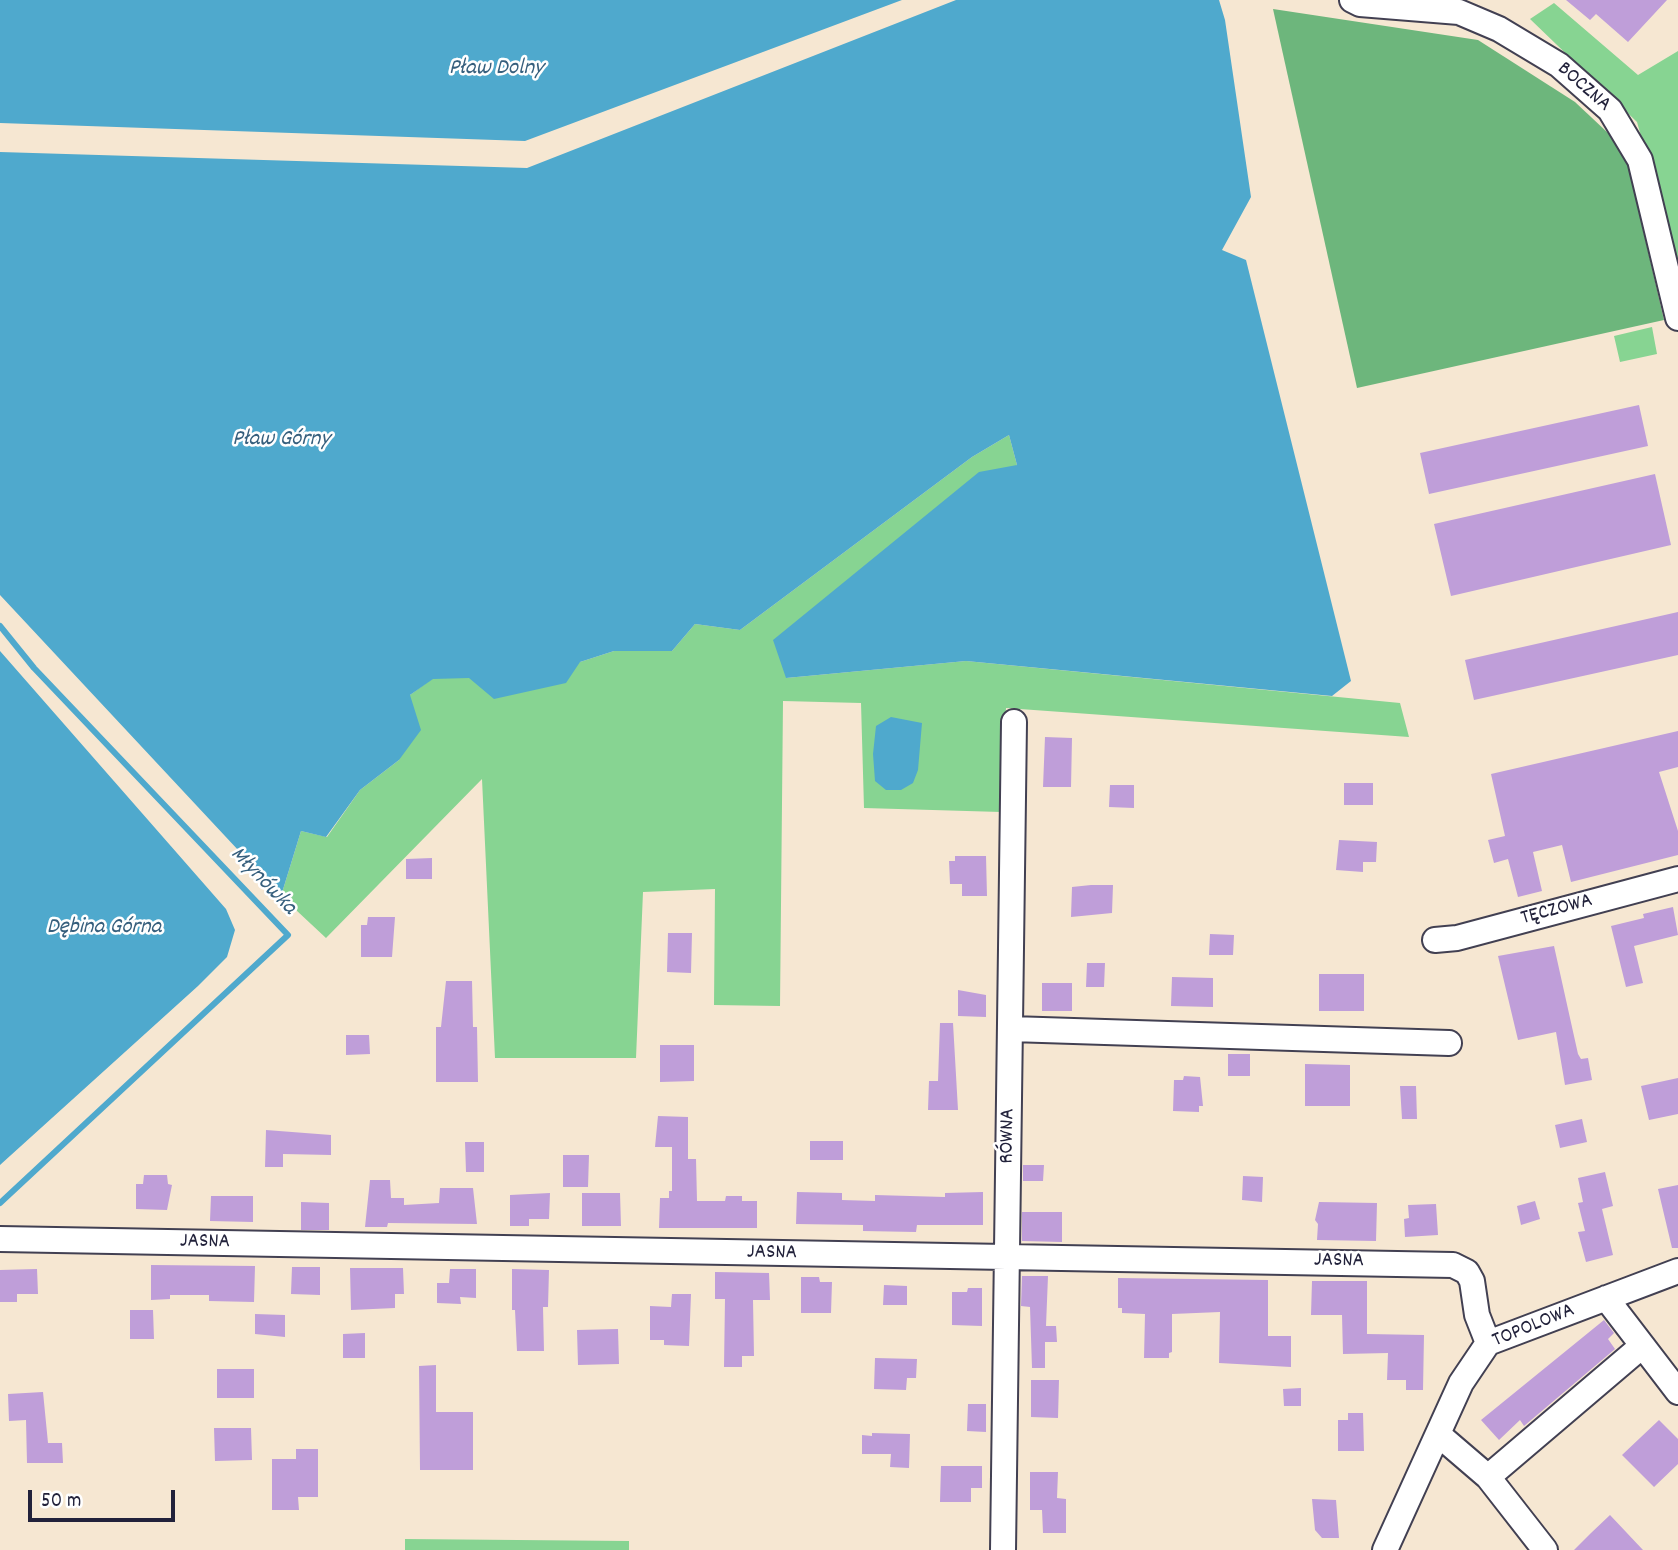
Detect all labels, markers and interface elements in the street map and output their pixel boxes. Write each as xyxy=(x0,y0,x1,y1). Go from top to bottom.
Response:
water label: Pław Dolny xyxy=(449,56,543,84)
street label: BOCZNA xyxy=(1551,58,1615,118)
water label: Pław Górny xyxy=(232,427,330,455)
water label: Młynówka xyxy=(223,842,301,922)
street label: TĘCZOWA xyxy=(1518,889,1596,933)
water label: Dębina Górna xyxy=(47,915,161,943)
street label: RÓWNA xyxy=(996,1108,1022,1164)
street label: JASNA xyxy=(180,1230,230,1256)
street label: JASNA xyxy=(747,1241,797,1267)
street label: JASNA xyxy=(1314,1249,1364,1275)
street label: TOPOLOWA xyxy=(1489,1299,1579,1355)
scale bar xyxy=(32,1476,178,1520)
text: 50 m xyxy=(41,1487,81,1517)

